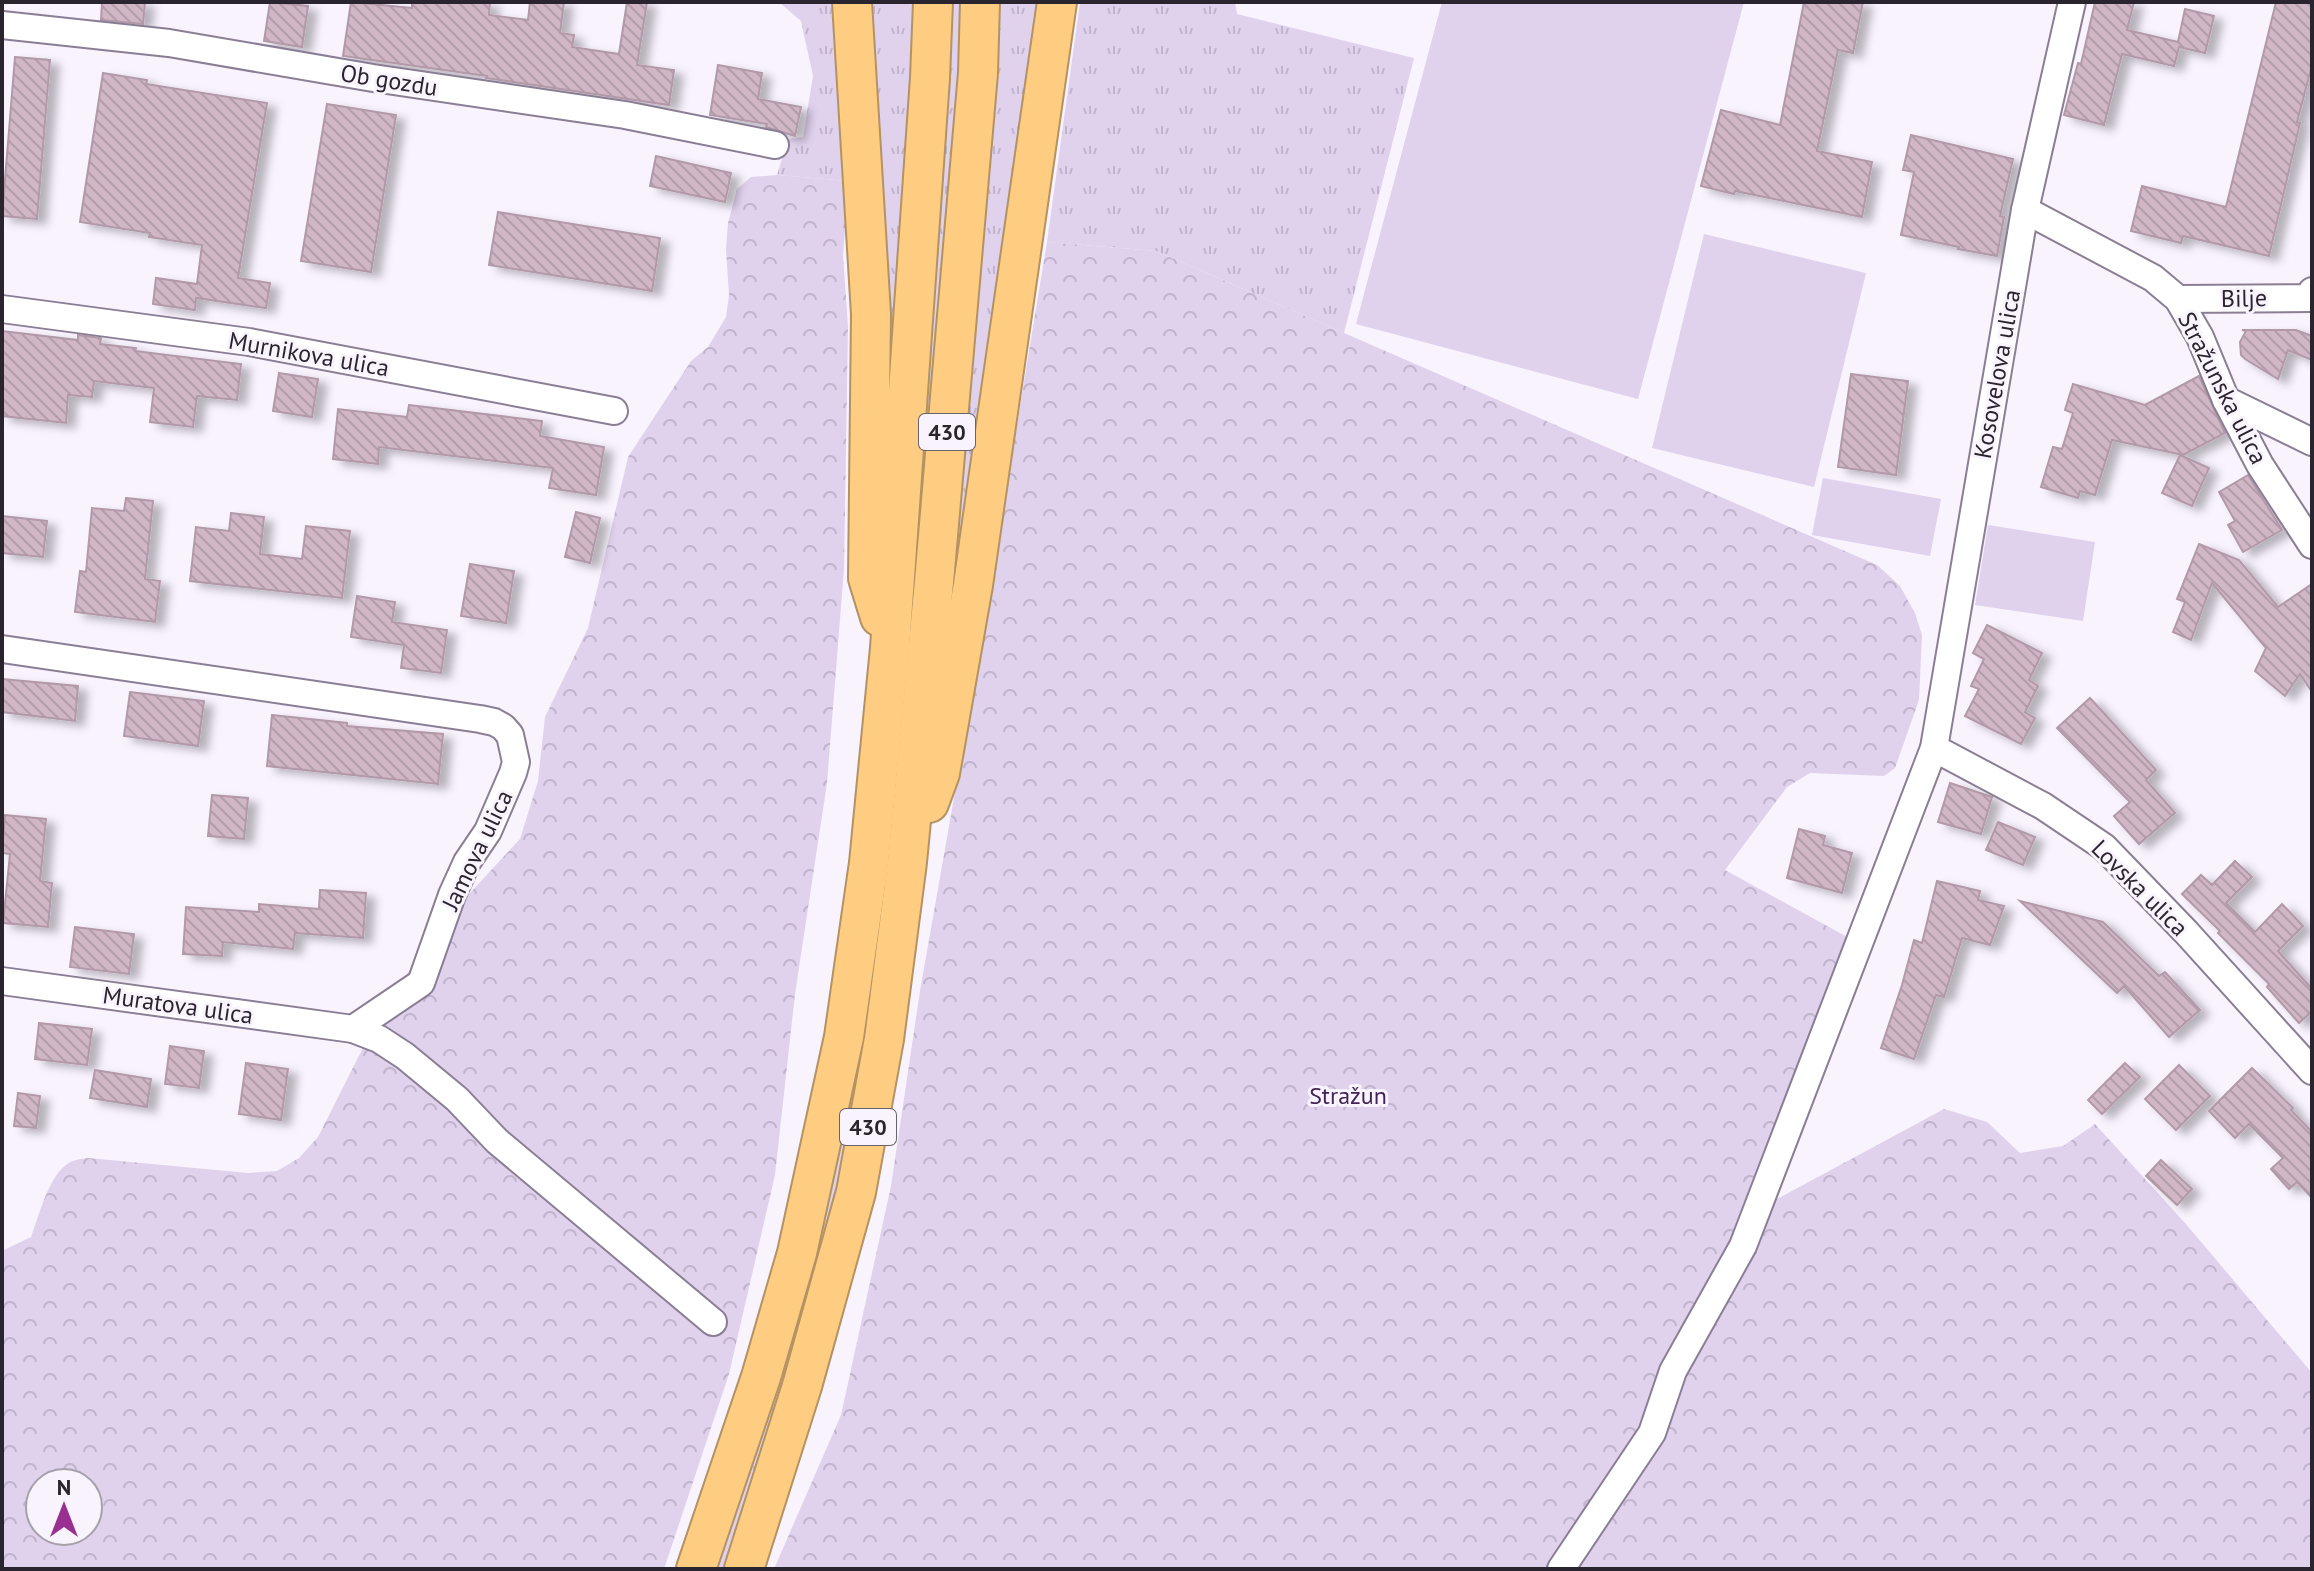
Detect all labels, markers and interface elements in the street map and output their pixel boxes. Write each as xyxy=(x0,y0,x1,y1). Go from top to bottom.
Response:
street label: Ob gozdu xyxy=(338,57,440,103)
street label: Bilje xyxy=(2221,282,2267,314)
street label: Kosovelova ulica xyxy=(1967,287,2027,461)
street label: Stražunska ulica xyxy=(2171,307,2275,469)
street label: Murnikova ulica xyxy=(226,325,392,383)
road number: 430 xyxy=(919,414,975,450)
street label: Jamova ulica xyxy=(434,785,519,916)
street label: Lovska ulica xyxy=(2085,833,2195,943)
street label: Muratova ulica xyxy=(101,979,255,1031)
park label: Stražun xyxy=(1309,1080,1387,1111)
road number: 430 xyxy=(840,1109,896,1145)
north arrow xyxy=(24,1467,104,1547)
text: N xyxy=(57,1473,71,1501)

